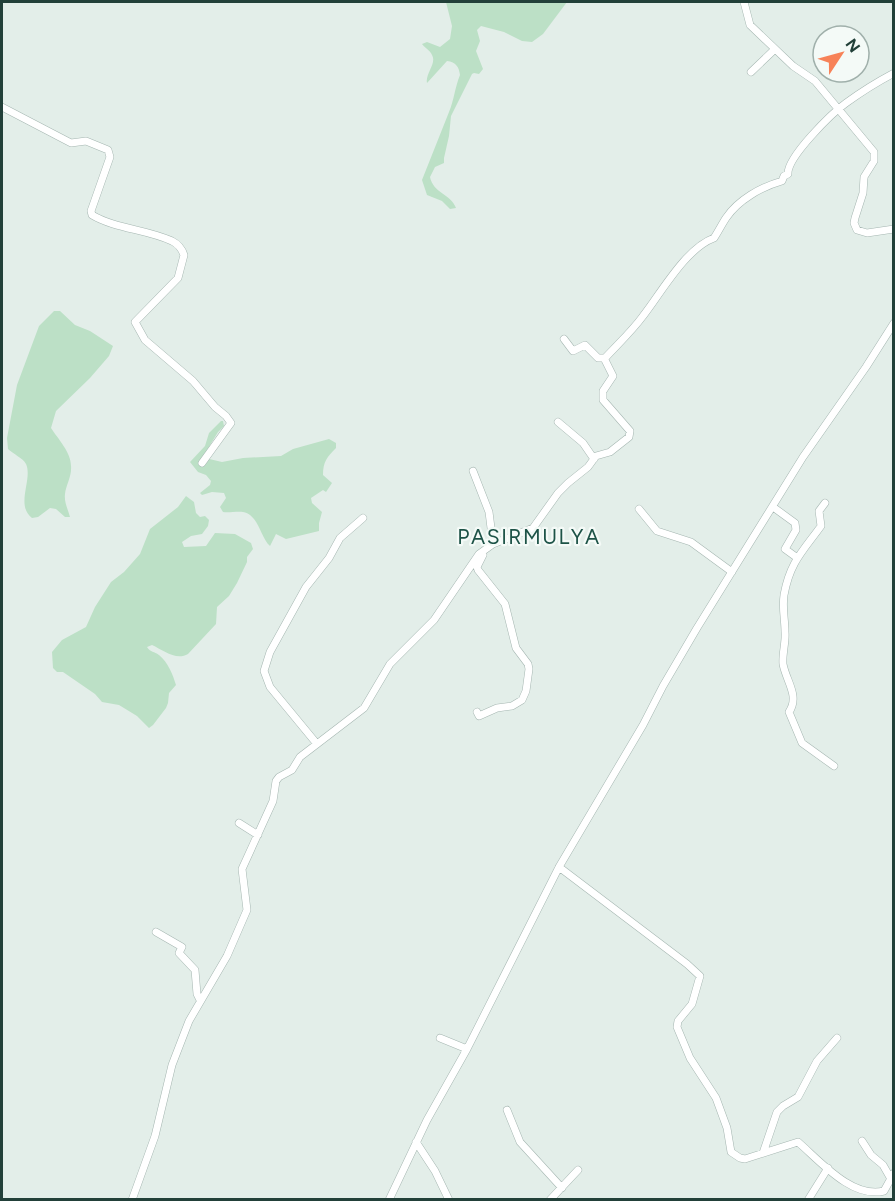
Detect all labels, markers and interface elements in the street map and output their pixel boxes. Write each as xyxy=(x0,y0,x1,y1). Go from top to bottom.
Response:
north arrow xyxy=(811,24,871,84)
text: N xyxy=(841,35,864,56)
district label: PASIRMULYA xyxy=(457,524,601,549)

